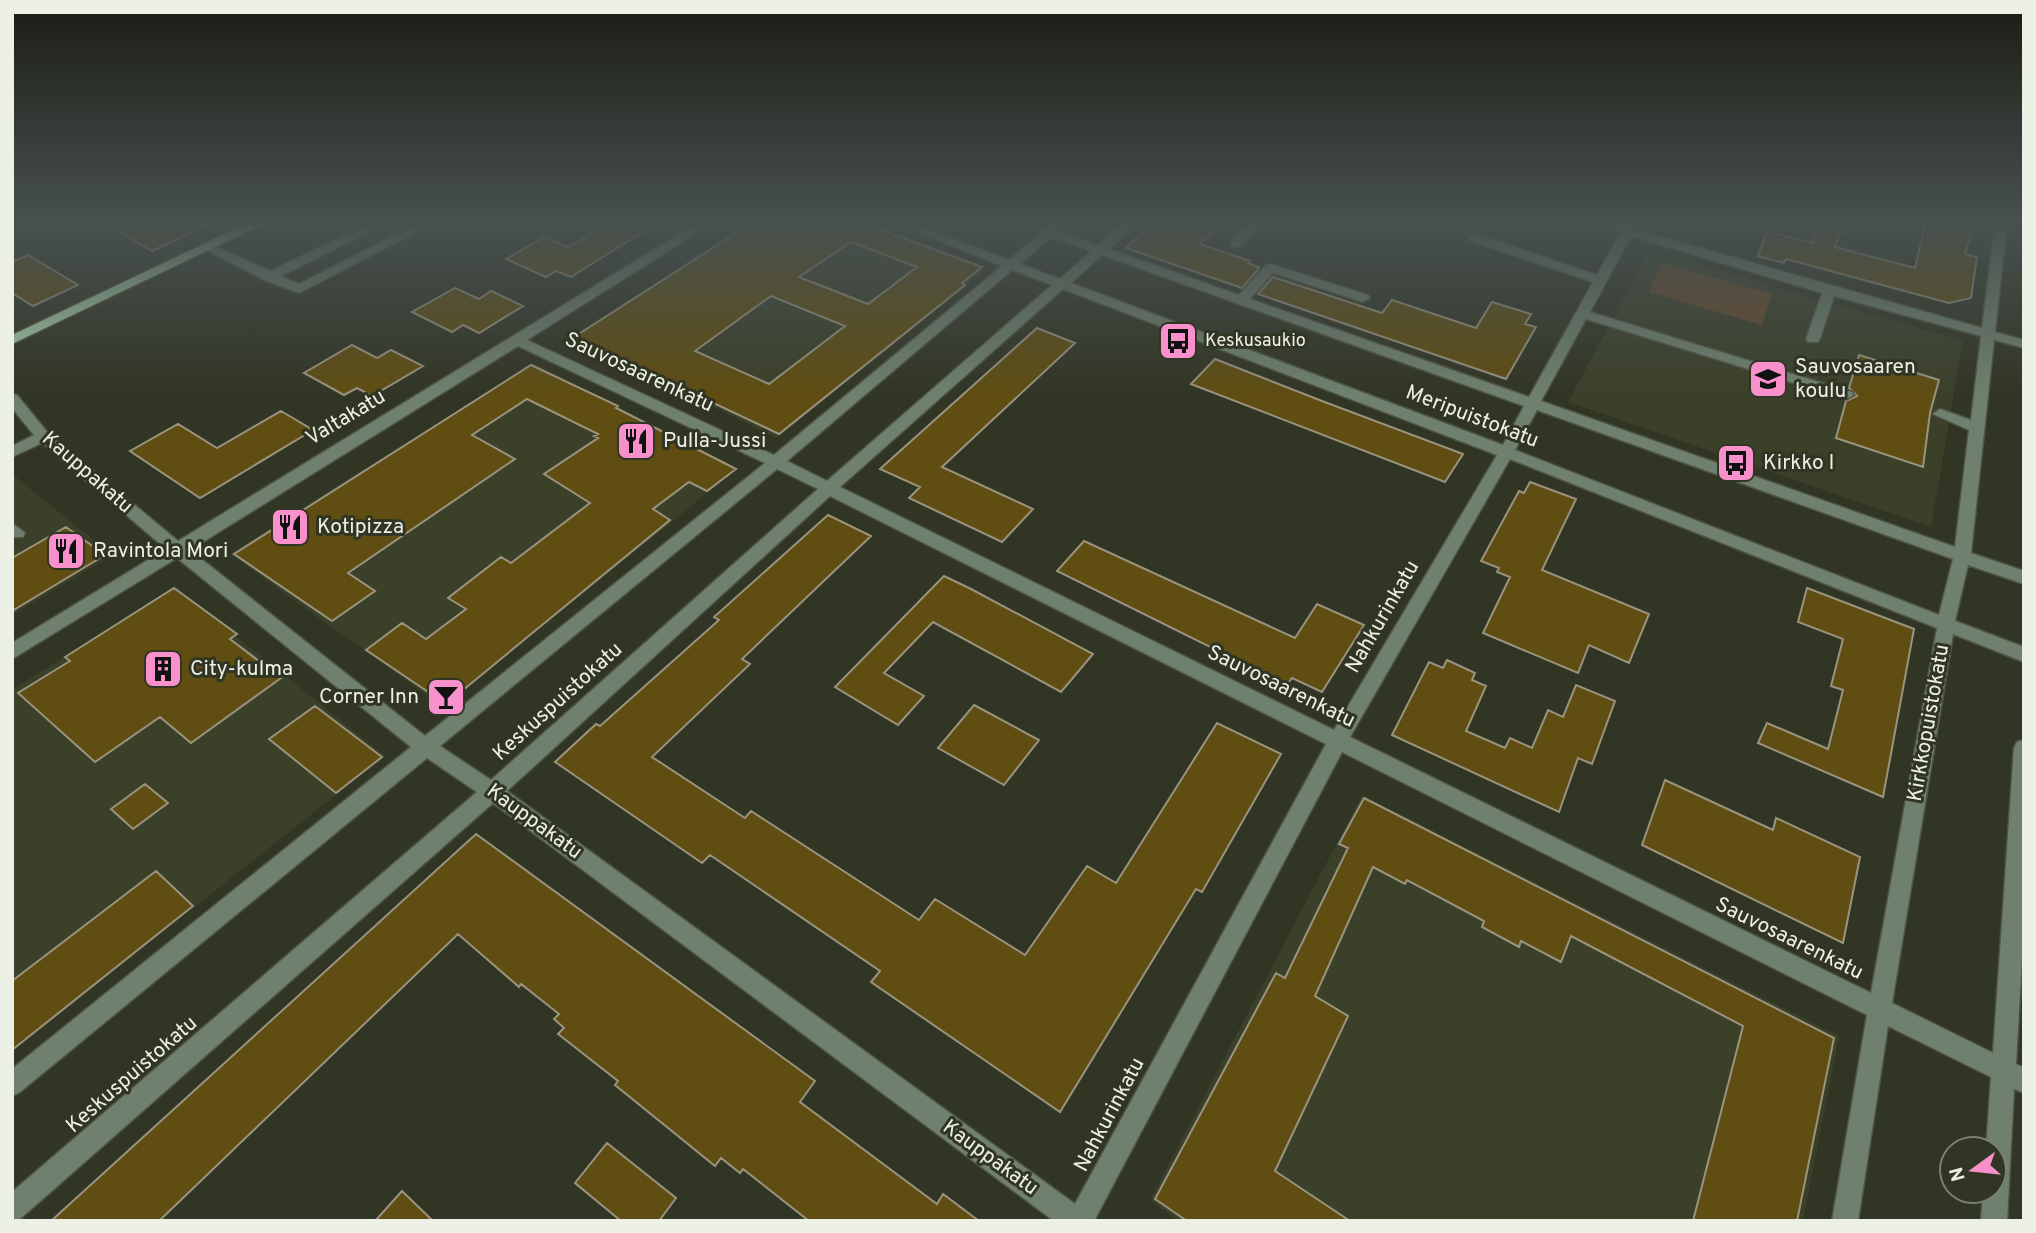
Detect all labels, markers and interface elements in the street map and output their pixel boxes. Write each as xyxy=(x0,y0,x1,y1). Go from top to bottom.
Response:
bus stop icon: Keskusaukio xyxy=(1157,320,1199,362)
street label: Sauvosaarenkatu xyxy=(560,327,718,419)
place label: Keskusaukio xyxy=(1205,330,1306,353)
place label: Sauvosaaren koulu xyxy=(1795,354,1916,405)
school or university icon: Sauvosaaren koulu xyxy=(1747,358,1789,400)
street label: Meripuistokatu xyxy=(1402,379,1542,455)
street label: Valtakatu xyxy=(301,384,391,452)
restaurant icon: Pulla-Jussi xyxy=(615,420,657,462)
street label: Kauppakatu xyxy=(36,426,138,520)
place label: Pulla-Jussi xyxy=(663,428,766,455)
bus stop icon: Kirkko I xyxy=(1715,442,1757,484)
place label: Kirkko I xyxy=(1763,450,1835,477)
restaurant icon: Kotipizza xyxy=(269,506,311,548)
place label: Kotipizza xyxy=(317,514,404,541)
restaurant icon: Ravintola Mori xyxy=(45,530,87,572)
place label: Ravintola Mori xyxy=(93,538,228,565)
street label: Nahkurinkatu xyxy=(1340,556,1426,678)
street label: Keskuspuistokatu xyxy=(487,637,629,767)
street label: Sauvosaarenkatu xyxy=(1203,639,1359,735)
street label: Kirkkopuistokatu xyxy=(1902,642,1956,804)
building icon: City-kulma xyxy=(142,648,184,690)
place label: City-kulma xyxy=(190,656,293,683)
bar icon: Corner Inn xyxy=(425,676,467,718)
place label: Corner Inn xyxy=(319,684,419,711)
street label: Kauppakatu xyxy=(481,778,587,866)
street label: Sauvosaarenkatu xyxy=(1711,891,1867,987)
street label: Keskuspuistokatu xyxy=(61,1011,203,1139)
street label: Nahkurinkatu xyxy=(1069,1053,1151,1177)
street label: Kauppakatu xyxy=(937,1114,1043,1202)
north arrow xyxy=(1938,1135,2008,1205)
text: N xyxy=(1945,1164,1972,1184)

